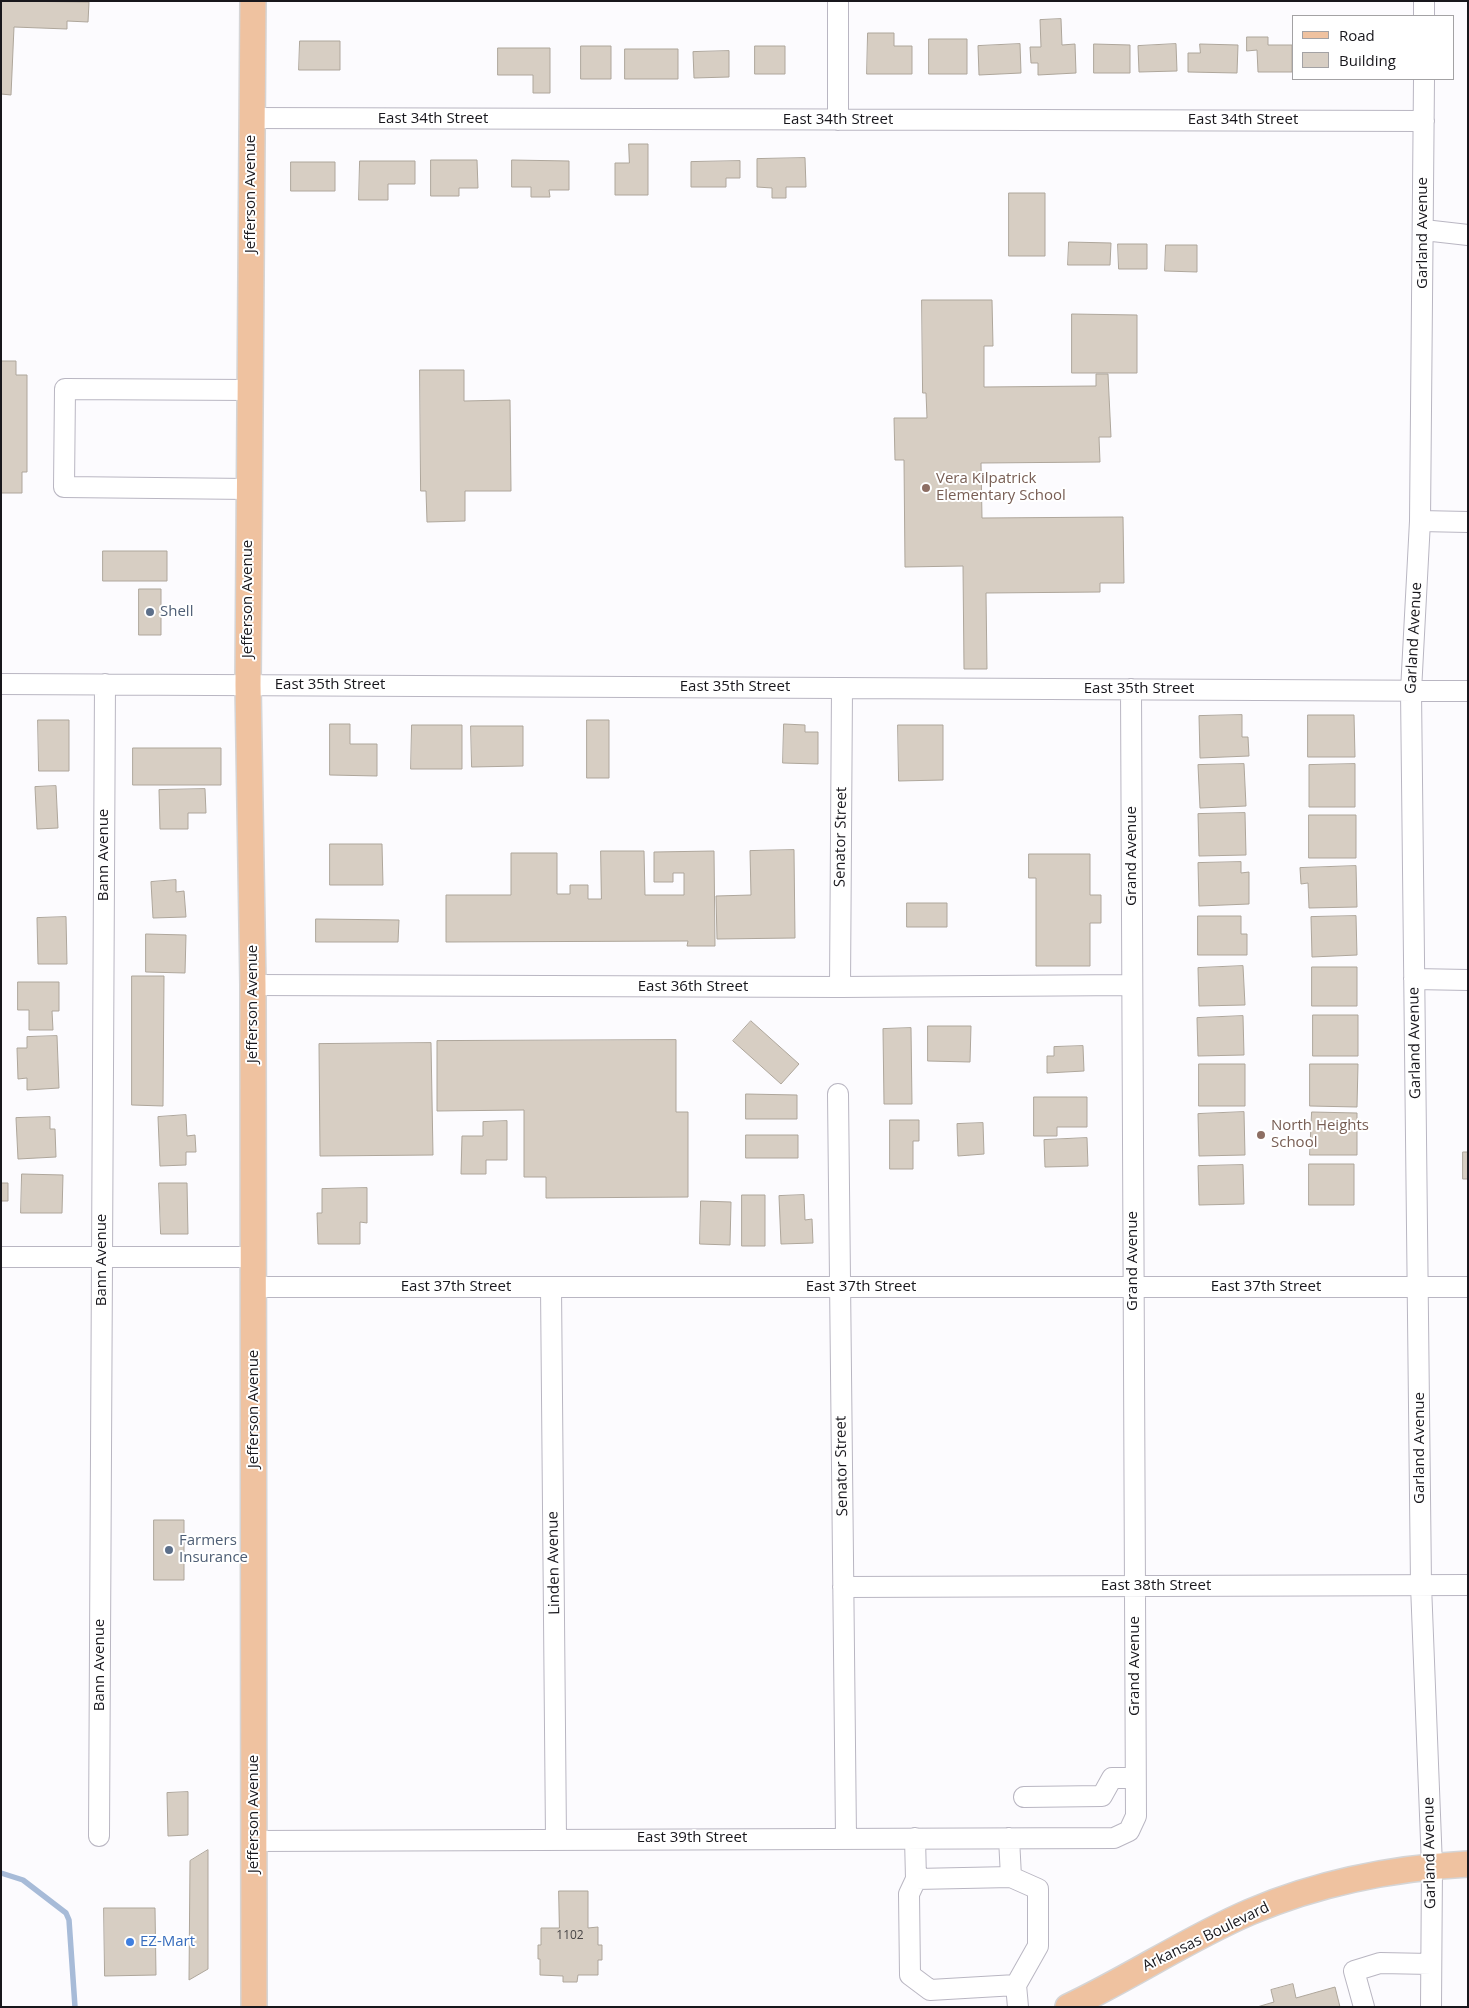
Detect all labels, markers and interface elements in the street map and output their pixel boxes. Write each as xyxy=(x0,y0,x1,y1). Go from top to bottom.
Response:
legend xyxy=(1292,15,1454,80)
text: Road xyxy=(1339,25,1375,45)
text: Building xyxy=(1339,50,1396,70)
street label: East 34th Street xyxy=(378,110,488,128)
street label: East 34th Street xyxy=(783,111,893,129)
street label: East 34th Street xyxy=(1188,111,1298,129)
street label: Jefferson Avenue xyxy=(242,135,260,253)
street label: Garland Avenue xyxy=(1414,177,1432,289)
place label: Vera Kilpatrick Elementary School xyxy=(936,470,1066,505)
marker: Vera Kilpatrick Elementary School xyxy=(920,482,932,494)
street label: Jefferson Avenue xyxy=(239,540,257,658)
street label: Garland Avenue xyxy=(1402,582,1426,694)
place label: Shell xyxy=(160,603,193,621)
marker: Shell xyxy=(144,606,156,618)
street label: East 35th Street xyxy=(275,676,385,694)
street label: East 35th Street xyxy=(680,678,790,696)
street label: East 35th Street xyxy=(1084,680,1194,698)
street label: Senator Street xyxy=(831,787,851,887)
street label: Grand Avenue xyxy=(1123,806,1141,906)
street label: Bann Avenue xyxy=(95,809,113,901)
street label: Jefferson Avenue xyxy=(244,945,262,1063)
street label: East 36th Street xyxy=(638,978,748,996)
street label: Garland Avenue xyxy=(1405,987,1425,1099)
place label: North Heights School xyxy=(1271,1117,1369,1152)
marker: North Heights School xyxy=(1255,1129,1267,1141)
street label: Grand Avenue xyxy=(1124,1211,1142,1311)
street label: Bann Avenue xyxy=(93,1214,111,1306)
street label: East 37th Street xyxy=(401,1278,511,1296)
street label: East 37th Street xyxy=(806,1278,916,1296)
street label: East 37th Street xyxy=(1211,1278,1321,1296)
street label: Jefferson Avenue xyxy=(245,1350,263,1468)
street label: Garland Avenue xyxy=(1411,1392,1429,1504)
street label: Senator Street xyxy=(832,1416,852,1516)
street label: Linden Avenue xyxy=(544,1511,564,1615)
place label: Farmers Insurance xyxy=(179,1532,248,1567)
marker: Farmers Insurance xyxy=(163,1544,175,1556)
street label: East 38th Street xyxy=(1101,1577,1211,1595)
street label: Grand Avenue xyxy=(1126,1616,1144,1716)
street label: Bann Avenue xyxy=(91,1619,109,1711)
street label: Jefferson Avenue xyxy=(245,1755,263,1873)
street label: Garland Avenue xyxy=(1420,1797,1440,1909)
street label: East 39th Street xyxy=(637,1829,747,1847)
street label: Arkansas Boulevard xyxy=(1140,1898,1272,1976)
house number: 1102 xyxy=(556,1929,584,1943)
place label: EZ-Mart xyxy=(140,1933,195,1951)
marker: EZ-Mart xyxy=(124,1936,136,1948)

